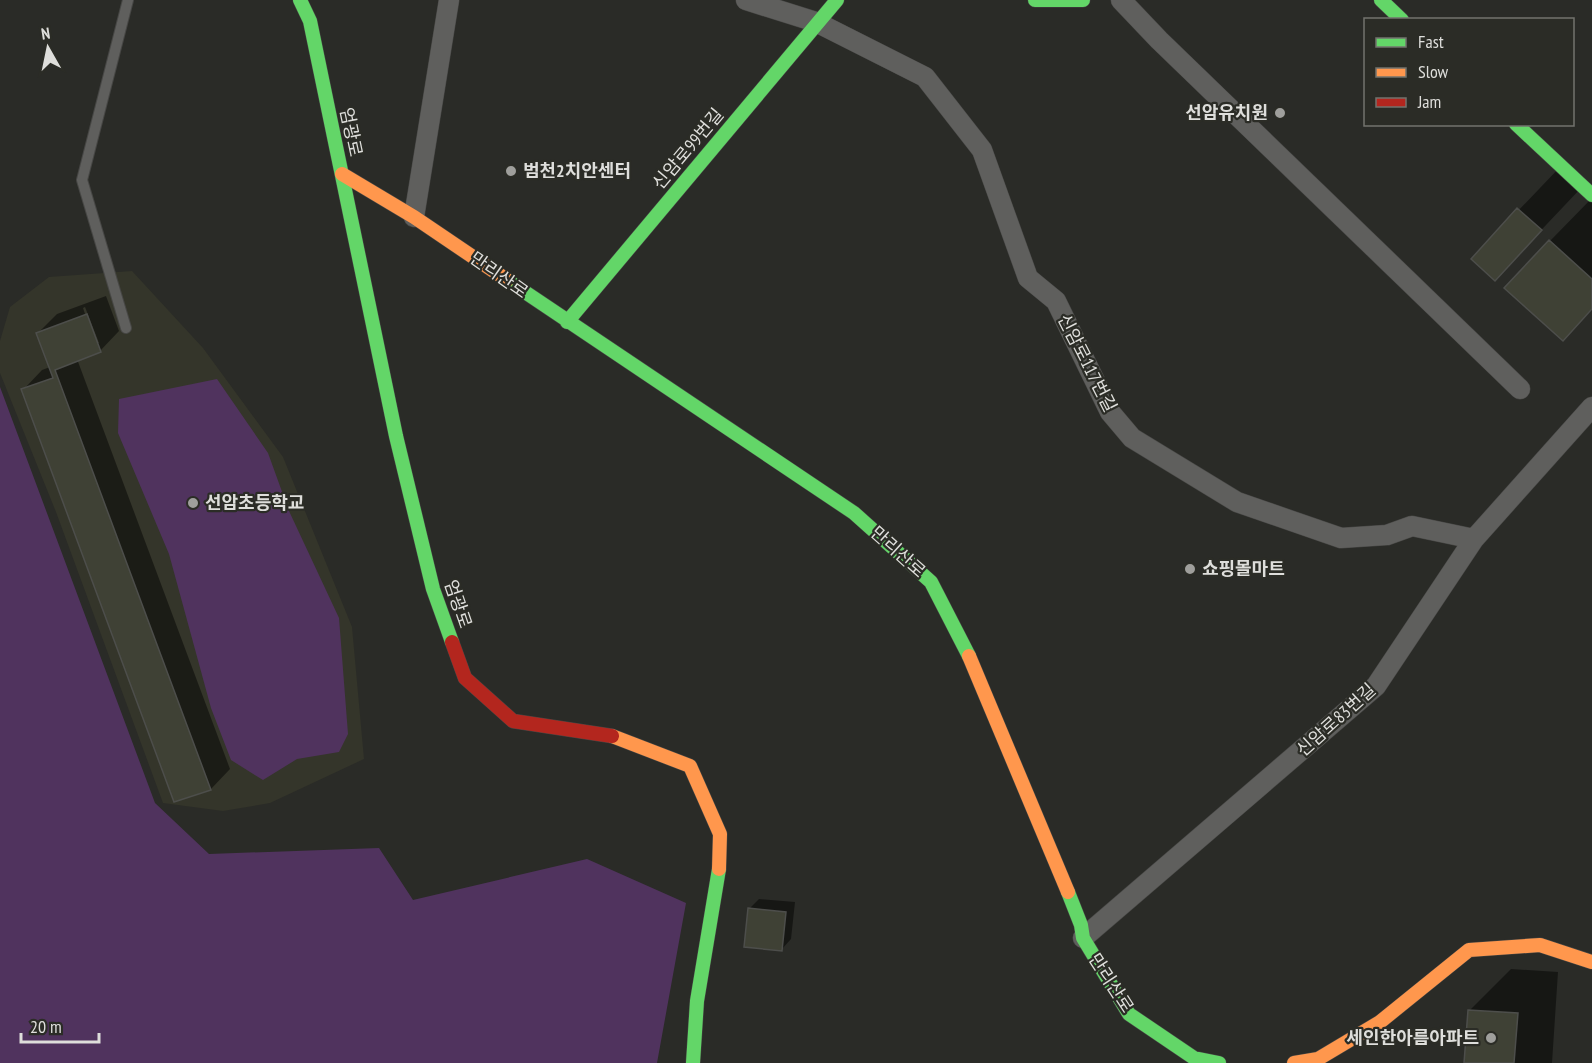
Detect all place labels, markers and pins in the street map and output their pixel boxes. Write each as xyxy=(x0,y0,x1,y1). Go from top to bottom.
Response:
place label: 선암유치원 xyxy=(1185,101,1268,124)
marker: 선암유치원 xyxy=(1273,106,1287,120)
place label: 범천2치안센터 xyxy=(523,159,631,182)
marker: 범천2치안센터 xyxy=(504,164,518,178)
place label: 선암초등학교 xyxy=(205,491,304,514)
marker: 선암초등학교 xyxy=(186,496,200,510)
place label: 쇼핑몰마트 xyxy=(1202,557,1285,580)
marker: 쇼핑몰마트 xyxy=(1183,562,1197,576)
place label: 세인한아름아파트 xyxy=(1347,1026,1479,1049)
marker: 세인한아름아파트 xyxy=(1484,1031,1498,1045)

